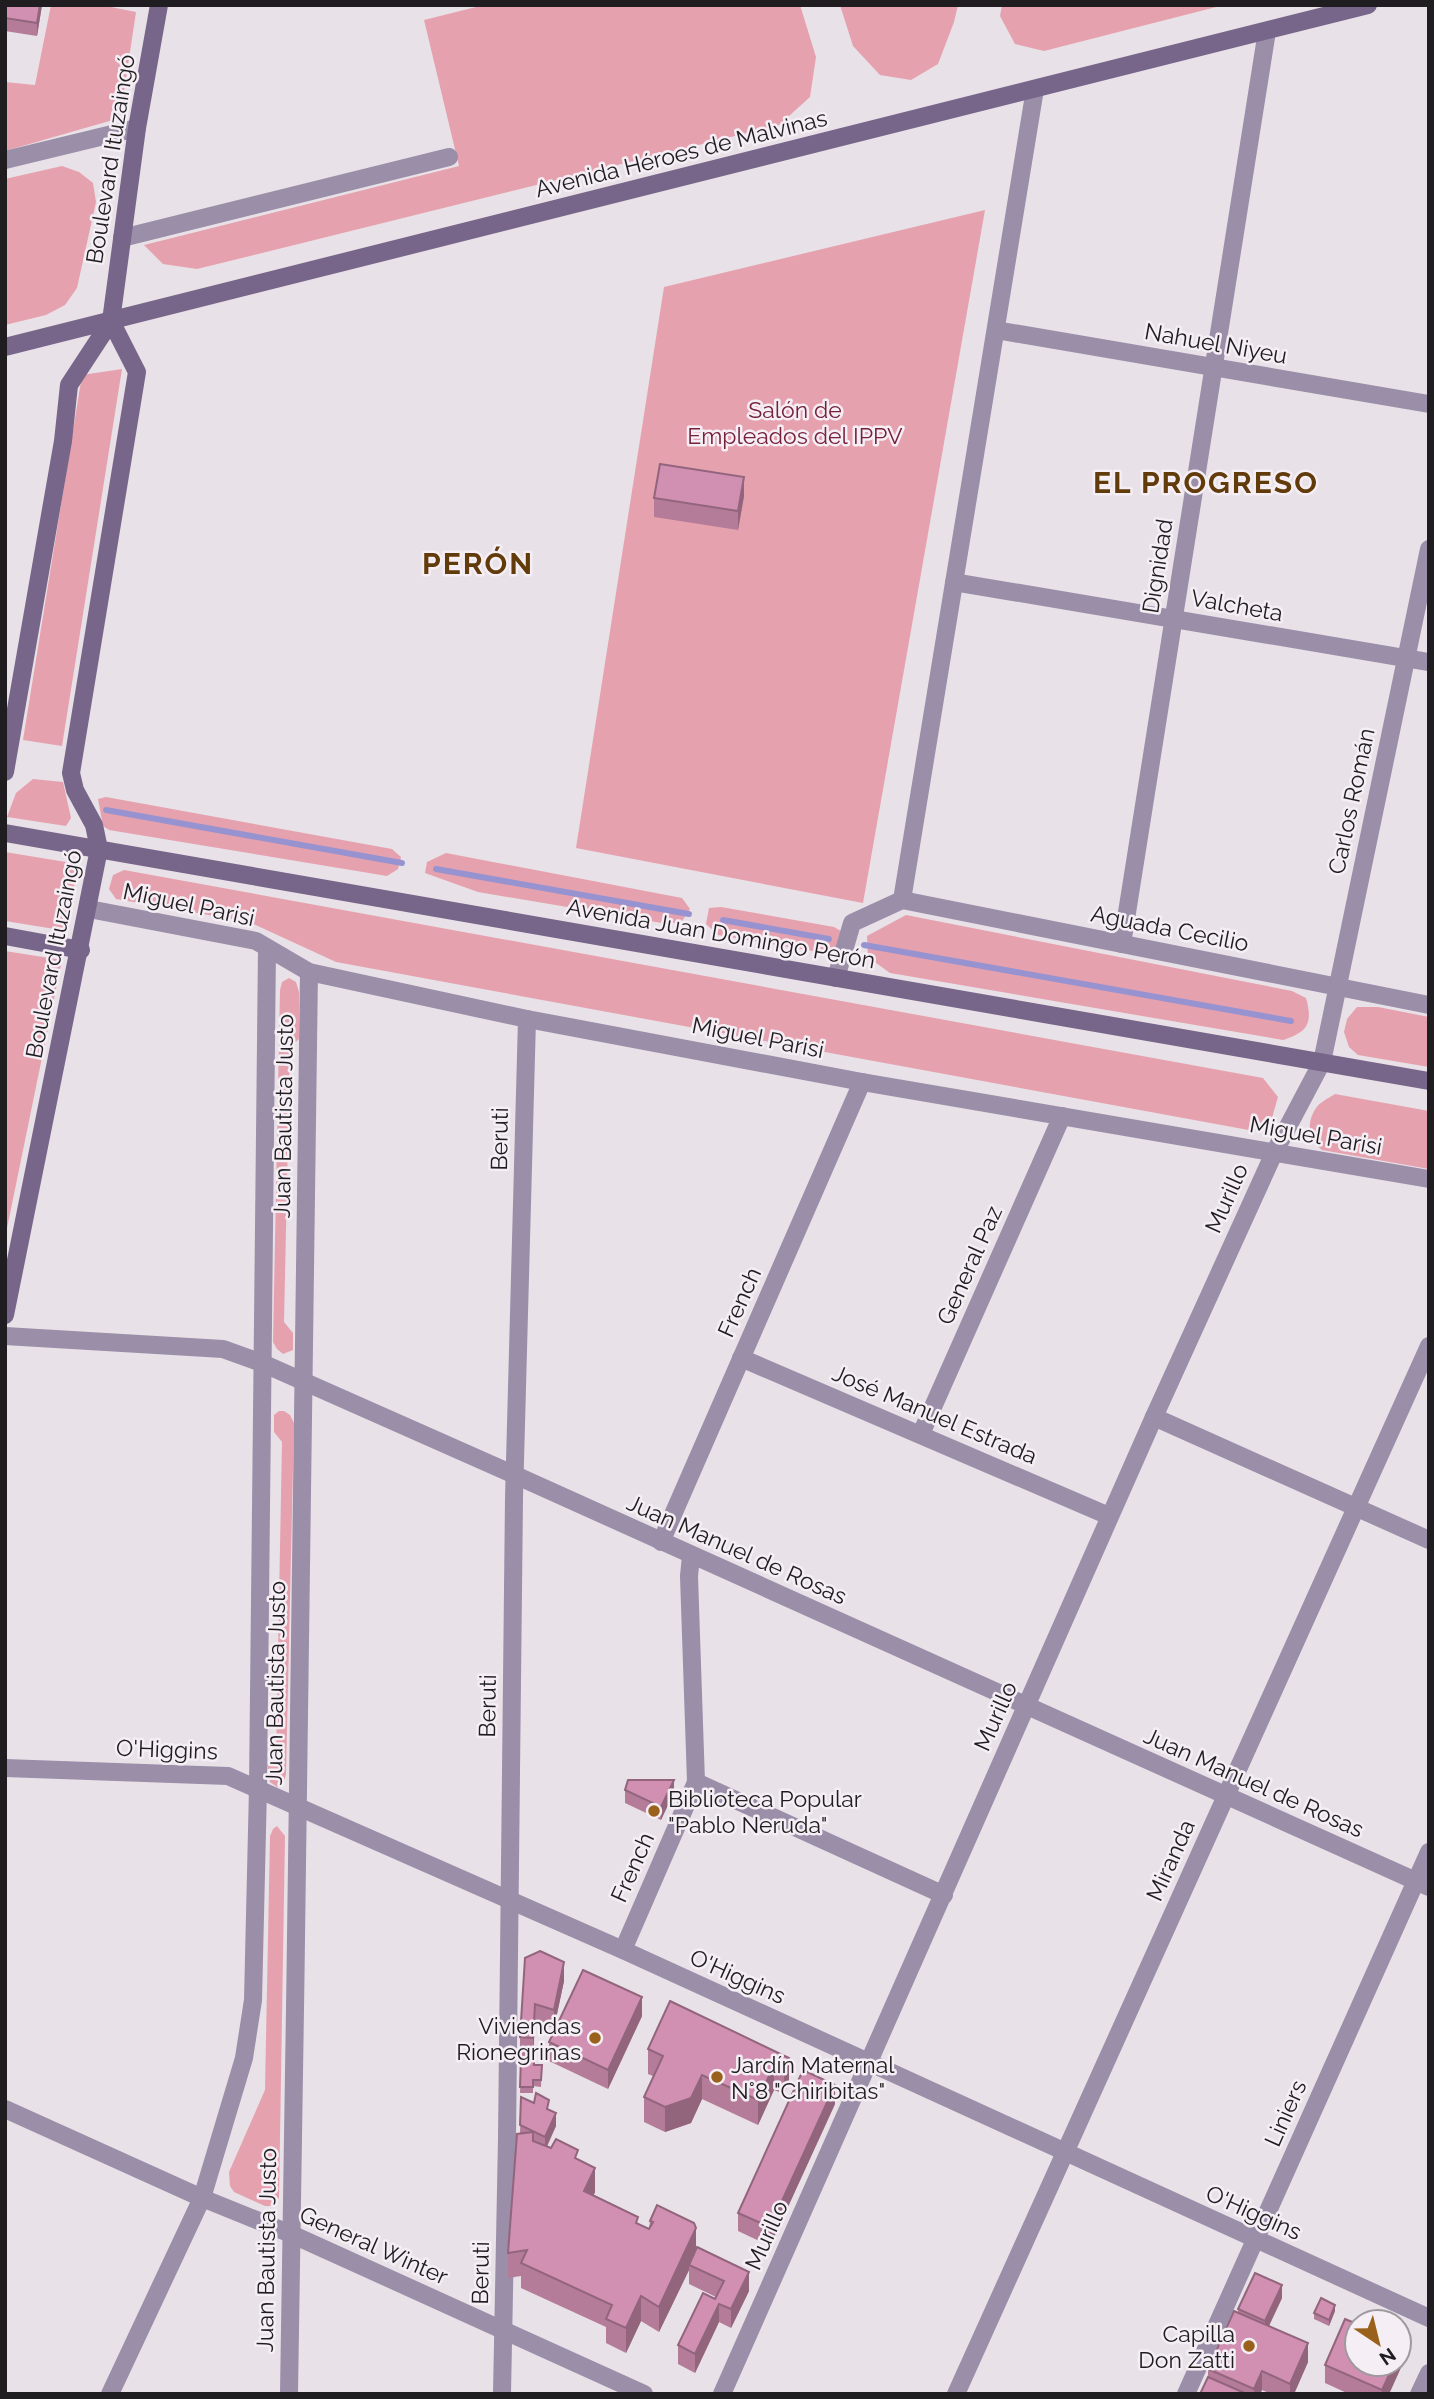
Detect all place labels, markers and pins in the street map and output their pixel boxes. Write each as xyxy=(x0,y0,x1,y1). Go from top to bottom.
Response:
place label: Biblioteca Popular "Pablo Neruda" xyxy=(668,1785,862,1838)
marker: Biblioteca Popular "Pablo Neruda" xyxy=(646,1803,662,1819)
place label: Viviendas Rionegrinas xyxy=(456,2012,581,2065)
marker: Viviendas Rionegrinas xyxy=(587,2030,603,2046)
place label: Jardín Maternal N°8 "Chiribitas" xyxy=(731,2051,895,2104)
marker: Jardín Maternal N°8 "Chiribitas" xyxy=(709,2069,725,2085)
place label: Capilla Don Zatti xyxy=(1138,2320,1235,2373)
marker: Capilla Don Zatti xyxy=(1241,2338,1257,2354)

